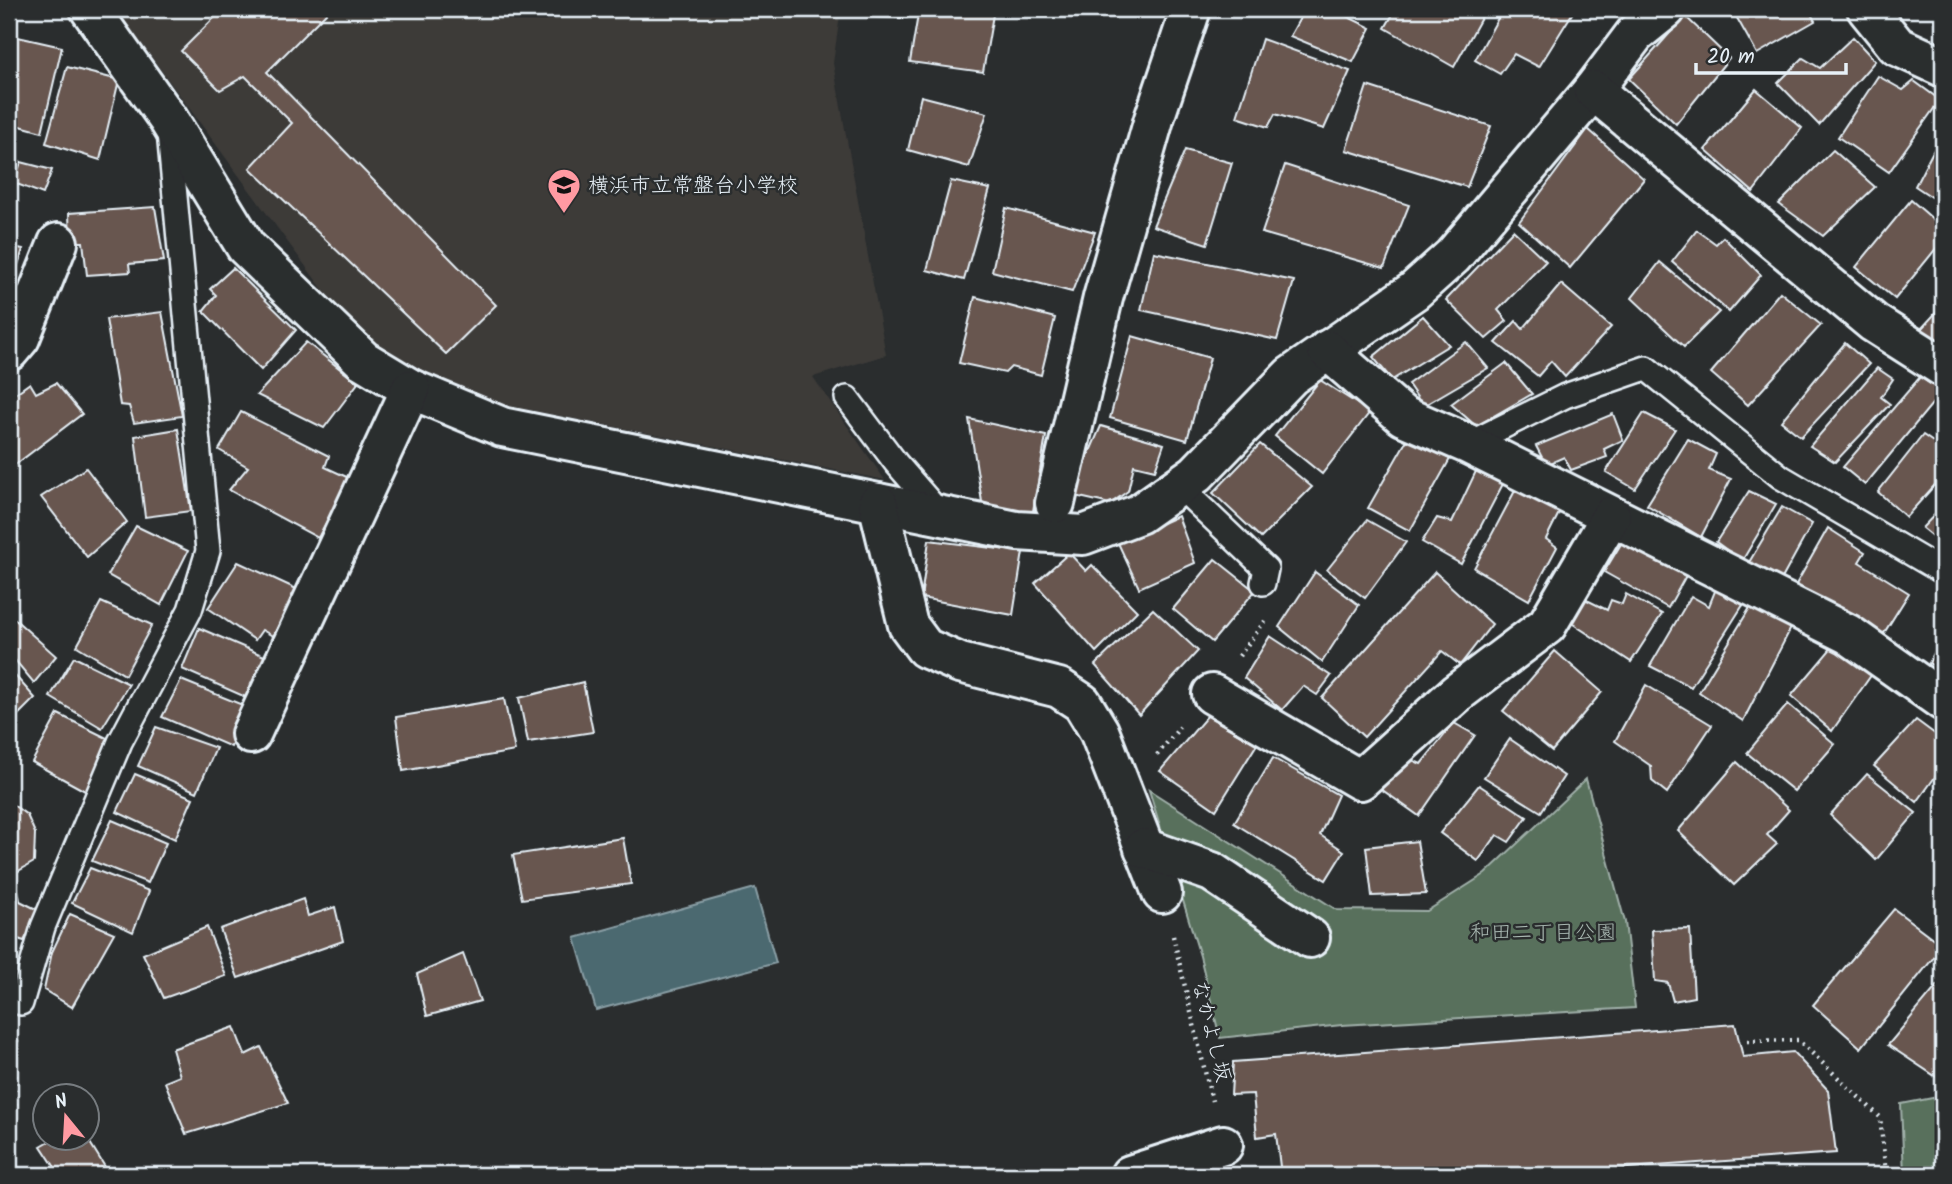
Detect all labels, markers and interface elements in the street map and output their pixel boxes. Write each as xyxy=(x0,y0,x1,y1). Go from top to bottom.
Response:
scale bar xyxy=(1696,32,1847,76)
text: 20 m xyxy=(1707,41,1755,74)
school or university icon: 横浜市立常盤台小学校 xyxy=(545,166,583,215)
place label: 横浜市立常盤台小学校 xyxy=(588,170,798,203)
park label: 和田二丁目公園 xyxy=(1470,917,1617,950)
street label: なかよし坂 xyxy=(1182,977,1239,1086)
north arrow xyxy=(32,1082,102,1152)
text: N xyxy=(51,1087,72,1119)

